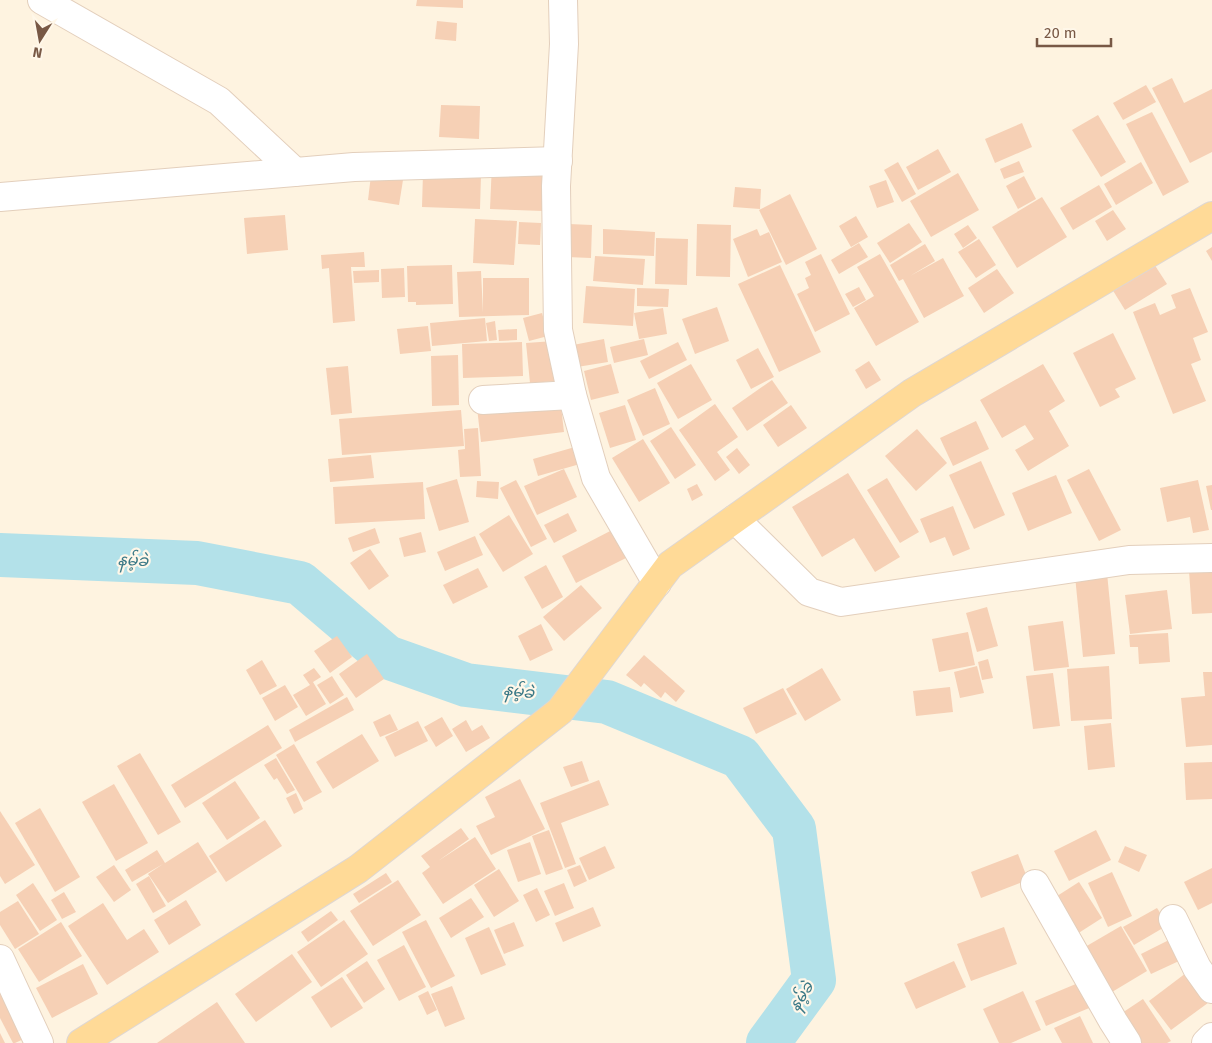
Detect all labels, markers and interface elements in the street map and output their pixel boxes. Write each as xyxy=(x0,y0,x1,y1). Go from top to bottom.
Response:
north arrow xyxy=(15,15,65,65)
scale bar xyxy=(1037,15,1111,47)
text: 20 m xyxy=(1044,24,1077,42)
text: N xyxy=(31,43,44,62)
water label: နမ့်ခဲ xyxy=(117,548,150,574)
water label: နမ့်ခဲ xyxy=(502,678,537,706)
water label: နမ့်ခဲ xyxy=(783,976,821,1016)

